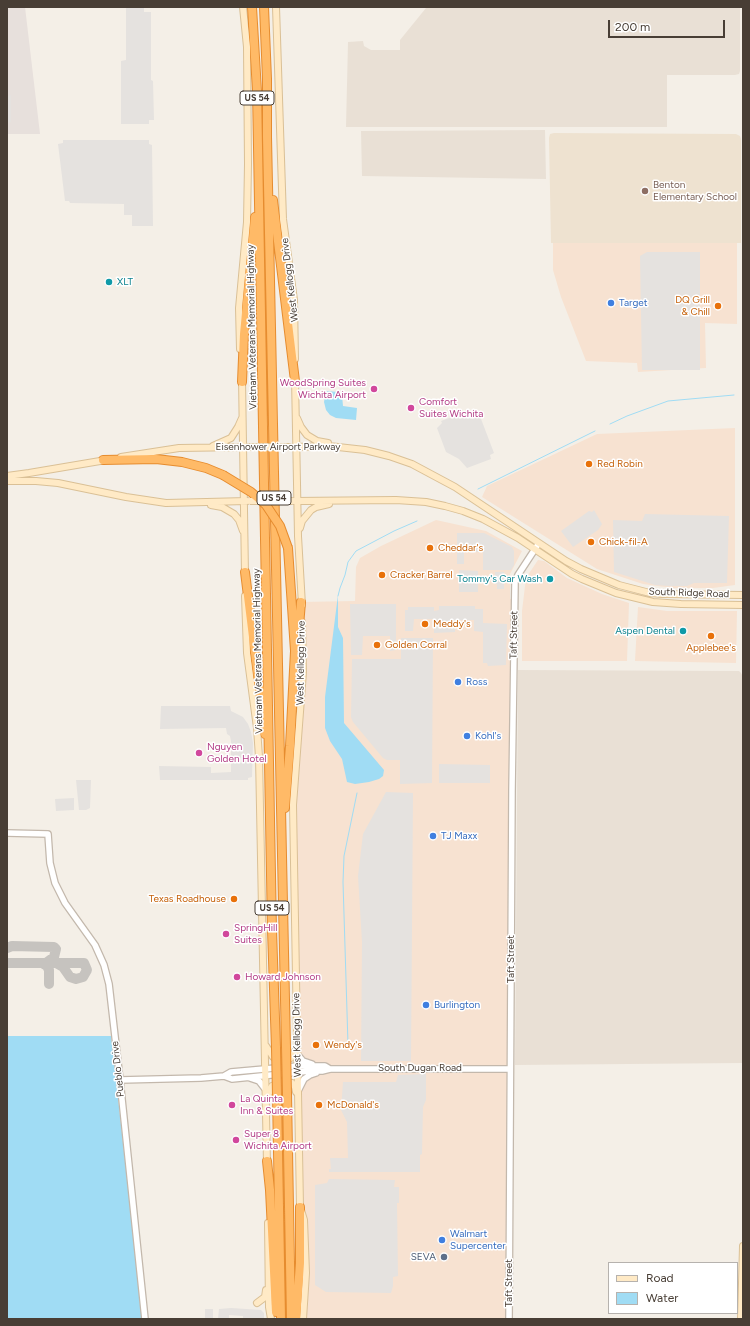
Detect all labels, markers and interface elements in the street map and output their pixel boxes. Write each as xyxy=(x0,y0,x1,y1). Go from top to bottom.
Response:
scale bar xyxy=(610,12,727,38)
text: 200 m xyxy=(615,20,650,34)
road number: US 54 xyxy=(240,91,274,105)
place label: Benton Elementary School xyxy=(653,179,737,202)
marker: Benton Elementary School xyxy=(640,186,650,196)
street label: West Kellogg Drive xyxy=(279,237,301,323)
street label: Vietnam Veterans Memorial Highway xyxy=(245,244,259,410)
place label: XLT xyxy=(117,276,133,288)
marker: XLT xyxy=(104,277,114,287)
place label: DQ Grill & Chill xyxy=(675,294,710,318)
place label: Target xyxy=(619,297,647,309)
marker: Target xyxy=(606,298,616,308)
marker: DQ Grill & Chill xyxy=(713,301,723,311)
place label: WoodSpring Suites Wichita Airport xyxy=(280,377,366,400)
marker: WoodSpring Suites Wichita Airport xyxy=(369,384,379,394)
place label: Comfort Suites Wichita xyxy=(419,396,483,420)
marker: Comfort Suites Wichita xyxy=(406,403,416,413)
street label: Eisenhower Airport Parkway xyxy=(215,441,341,453)
place label: Red Robin xyxy=(597,458,643,470)
marker: Red Robin xyxy=(584,459,594,469)
road number: US 54 xyxy=(257,491,291,505)
place label: Chick-fil-A xyxy=(599,536,648,548)
marker: Chick-fil-A xyxy=(586,537,596,547)
place label: Cheddar's xyxy=(438,542,483,554)
marker: Cheddar's xyxy=(425,543,435,553)
street label: Vietnam Veterans Memorial Highway xyxy=(251,568,265,734)
place label: Cracker Barrel xyxy=(390,569,453,581)
marker: Cracker Barrel xyxy=(377,570,387,580)
place label: Tommy's Car Wash xyxy=(457,573,542,585)
marker: Tommy's Car Wash xyxy=(545,574,555,584)
street label: South Ridge Road xyxy=(649,586,729,600)
street label: Taft Street xyxy=(508,611,520,659)
place label: Meddy's xyxy=(433,618,471,630)
marker: Meddy's xyxy=(420,619,430,629)
street label: West Kellogg Drive xyxy=(294,621,308,705)
place label: Aspen Dental xyxy=(615,625,675,637)
marker: Aspen Dental xyxy=(678,626,688,636)
marker: Applebee's xyxy=(706,631,716,641)
place label: Golden Corral xyxy=(385,639,447,651)
marker: Golden Corral xyxy=(372,640,382,650)
place label: Applebee's xyxy=(686,642,736,654)
place label: Ross xyxy=(466,676,487,688)
marker: Ross xyxy=(453,677,463,687)
place label: Kohl's xyxy=(475,730,501,742)
marker: Kohl's xyxy=(462,731,472,741)
place label: Nguyen Golden Hotel xyxy=(207,741,267,764)
marker: Nguyen Golden Hotel xyxy=(194,748,204,758)
place label: TJ Maxx xyxy=(441,830,477,842)
marker: TJ Maxx xyxy=(428,831,438,841)
place label: Texas Roadhouse xyxy=(149,893,226,905)
marker: Texas Roadhouse xyxy=(229,894,239,904)
road number: US 54 xyxy=(255,901,289,915)
place label: SpringHill Suites xyxy=(234,922,277,946)
marker: SpringHill Suites xyxy=(221,929,231,939)
street label: Taft Street xyxy=(505,935,517,983)
place label: Howard Johnson xyxy=(245,971,321,983)
marker: Howard Johnson xyxy=(232,972,242,982)
street label: West Kellogg Drive xyxy=(290,993,304,1077)
place label: Burlington xyxy=(434,999,480,1011)
marker: Burlington xyxy=(421,1000,431,1010)
place label: Wendy's xyxy=(324,1039,362,1051)
street label: Pueblo Drive xyxy=(109,1040,127,1098)
marker: Wendy's xyxy=(311,1040,321,1050)
street label: South Dugan Road xyxy=(378,1062,462,1074)
place label: La Quinta Inn & Suites xyxy=(240,1093,293,1116)
place label: McDonald's xyxy=(327,1099,379,1111)
marker: La Quinta Inn & Suites xyxy=(227,1100,237,1110)
marker: McDonald's xyxy=(314,1100,324,1110)
place label: Super 8 Wichita Airport xyxy=(244,1128,312,1152)
marker: Super 8 Wichita Airport xyxy=(231,1135,241,1145)
place label: Walmart Supercenter xyxy=(450,1228,506,1252)
marker: Walmart Supercenter xyxy=(437,1235,447,1245)
place label: SEVA xyxy=(411,1251,436,1263)
marker: SEVA xyxy=(439,1252,449,1262)
street label: Taft Street xyxy=(503,1259,515,1307)
legend xyxy=(608,1262,738,1314)
text: Road xyxy=(646,1271,674,1285)
text: Water xyxy=(646,1291,678,1305)

